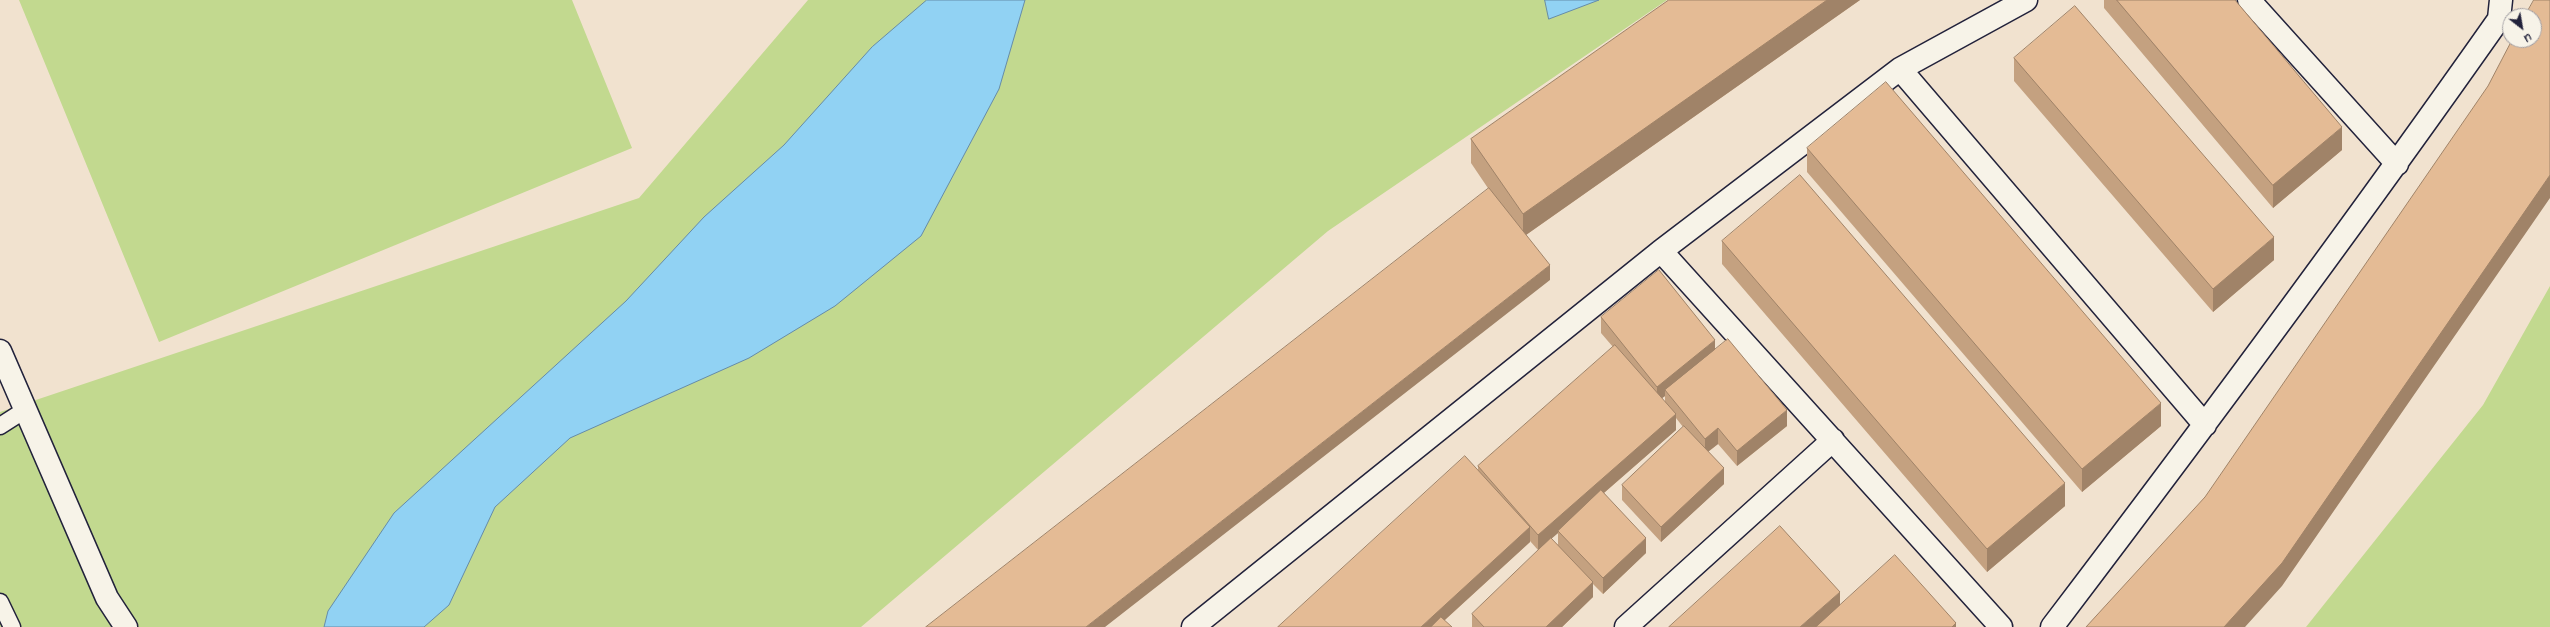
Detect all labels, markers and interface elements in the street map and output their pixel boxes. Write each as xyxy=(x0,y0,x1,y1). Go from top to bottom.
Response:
north arrow xyxy=(2502,8,2542,48)
text: U xyxy=(2521,30,2534,46)

